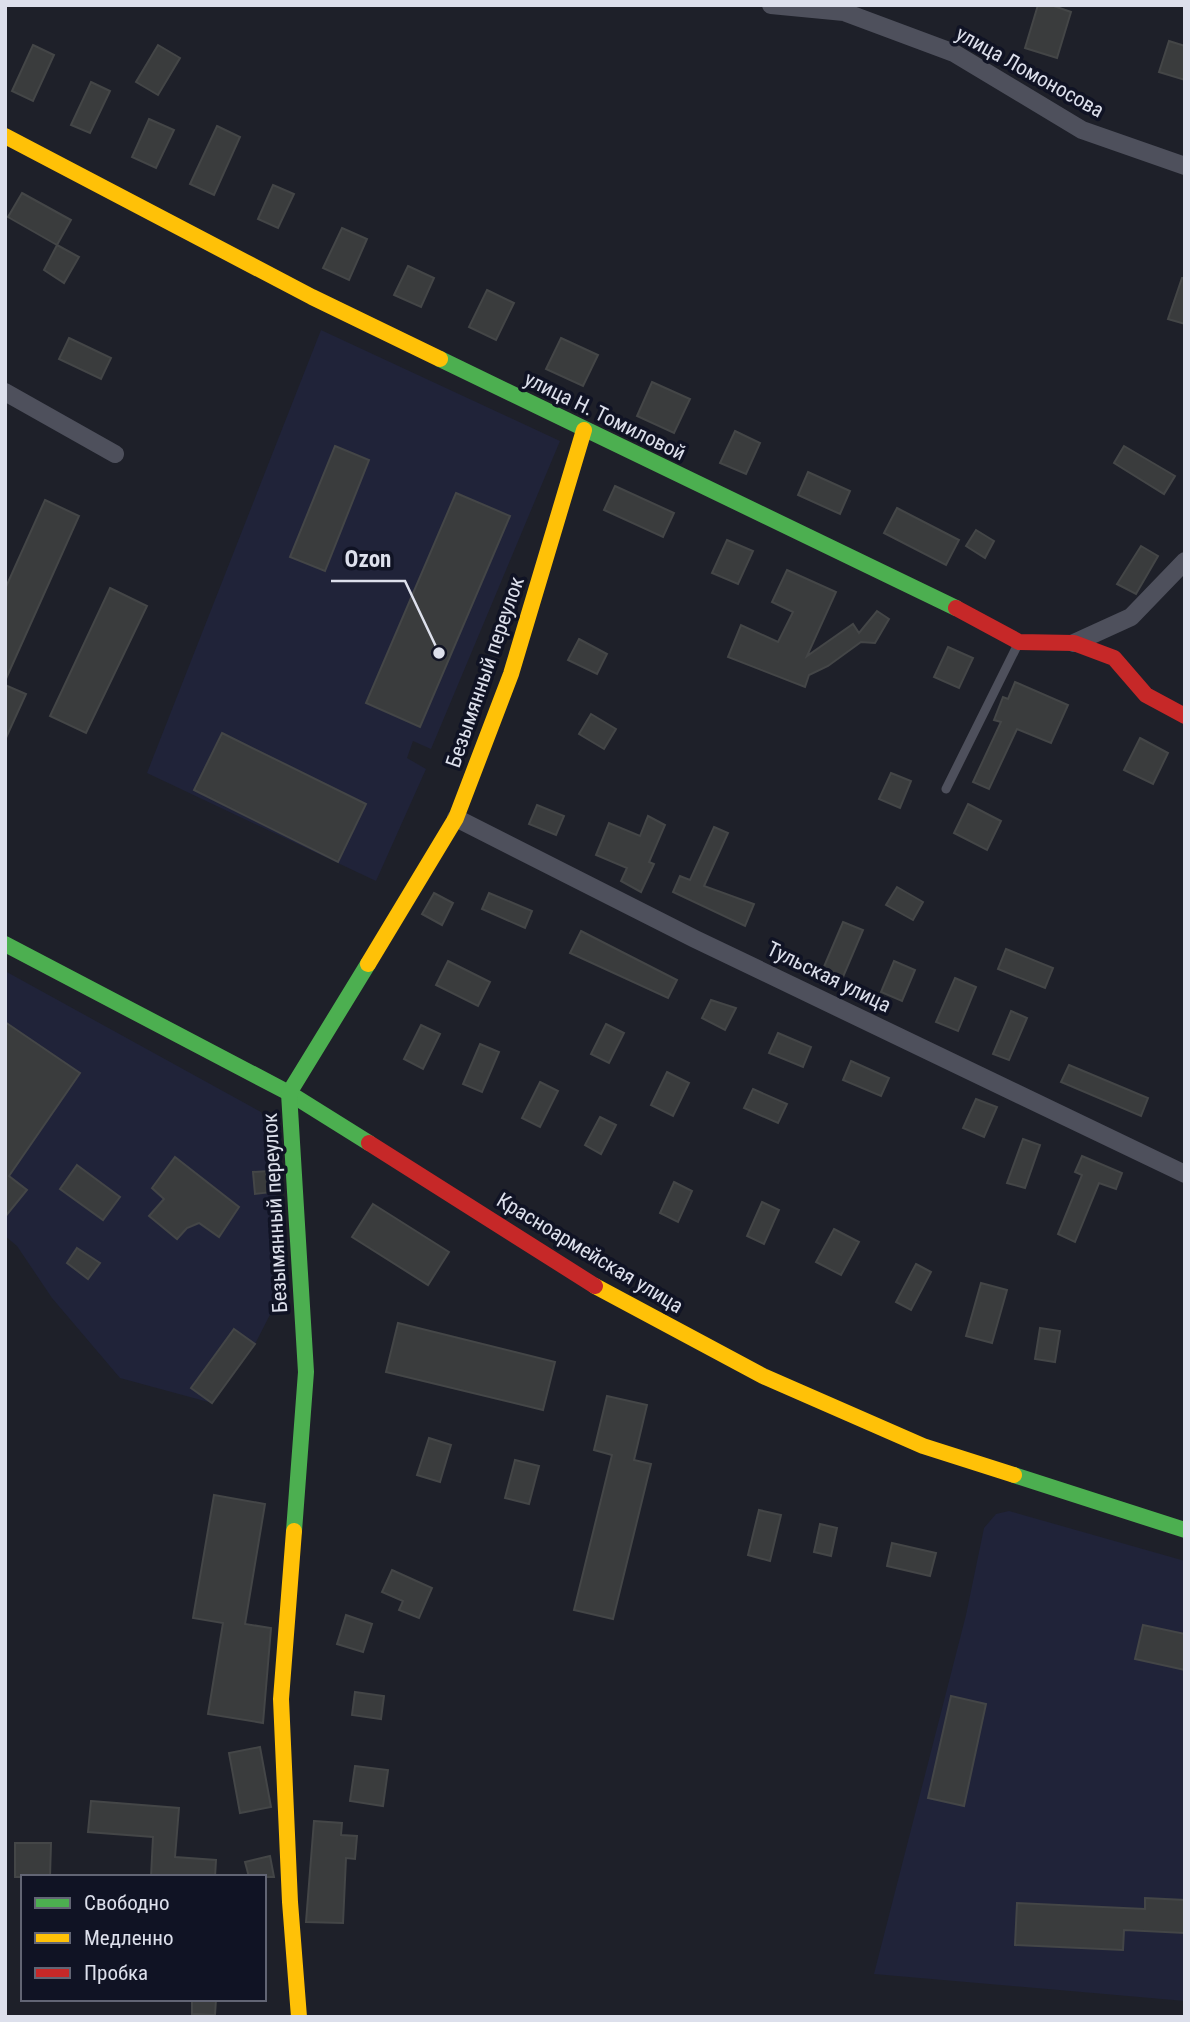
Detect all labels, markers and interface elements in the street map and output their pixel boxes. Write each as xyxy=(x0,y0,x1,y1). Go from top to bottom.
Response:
street label: улица Ломоносова xyxy=(952,21,1108,123)
street label: улица Н. Томиловой xyxy=(520,367,690,465)
callout: Ozon xyxy=(331,537,405,581)
text: Ozon xyxy=(345,546,391,573)
street label: Безымянный переулок xyxy=(441,573,529,771)
street label: Тульская улица xyxy=(763,937,895,1017)
street label: Безымянный переулок xyxy=(258,1112,292,1314)
street label: Красноармейская улица xyxy=(493,1188,687,1318)
legend xyxy=(21,1875,266,2001)
text: Свободно xyxy=(84,1891,170,1915)
text: Медленно xyxy=(84,1926,173,1950)
text: Пробка xyxy=(84,1961,148,1985)

